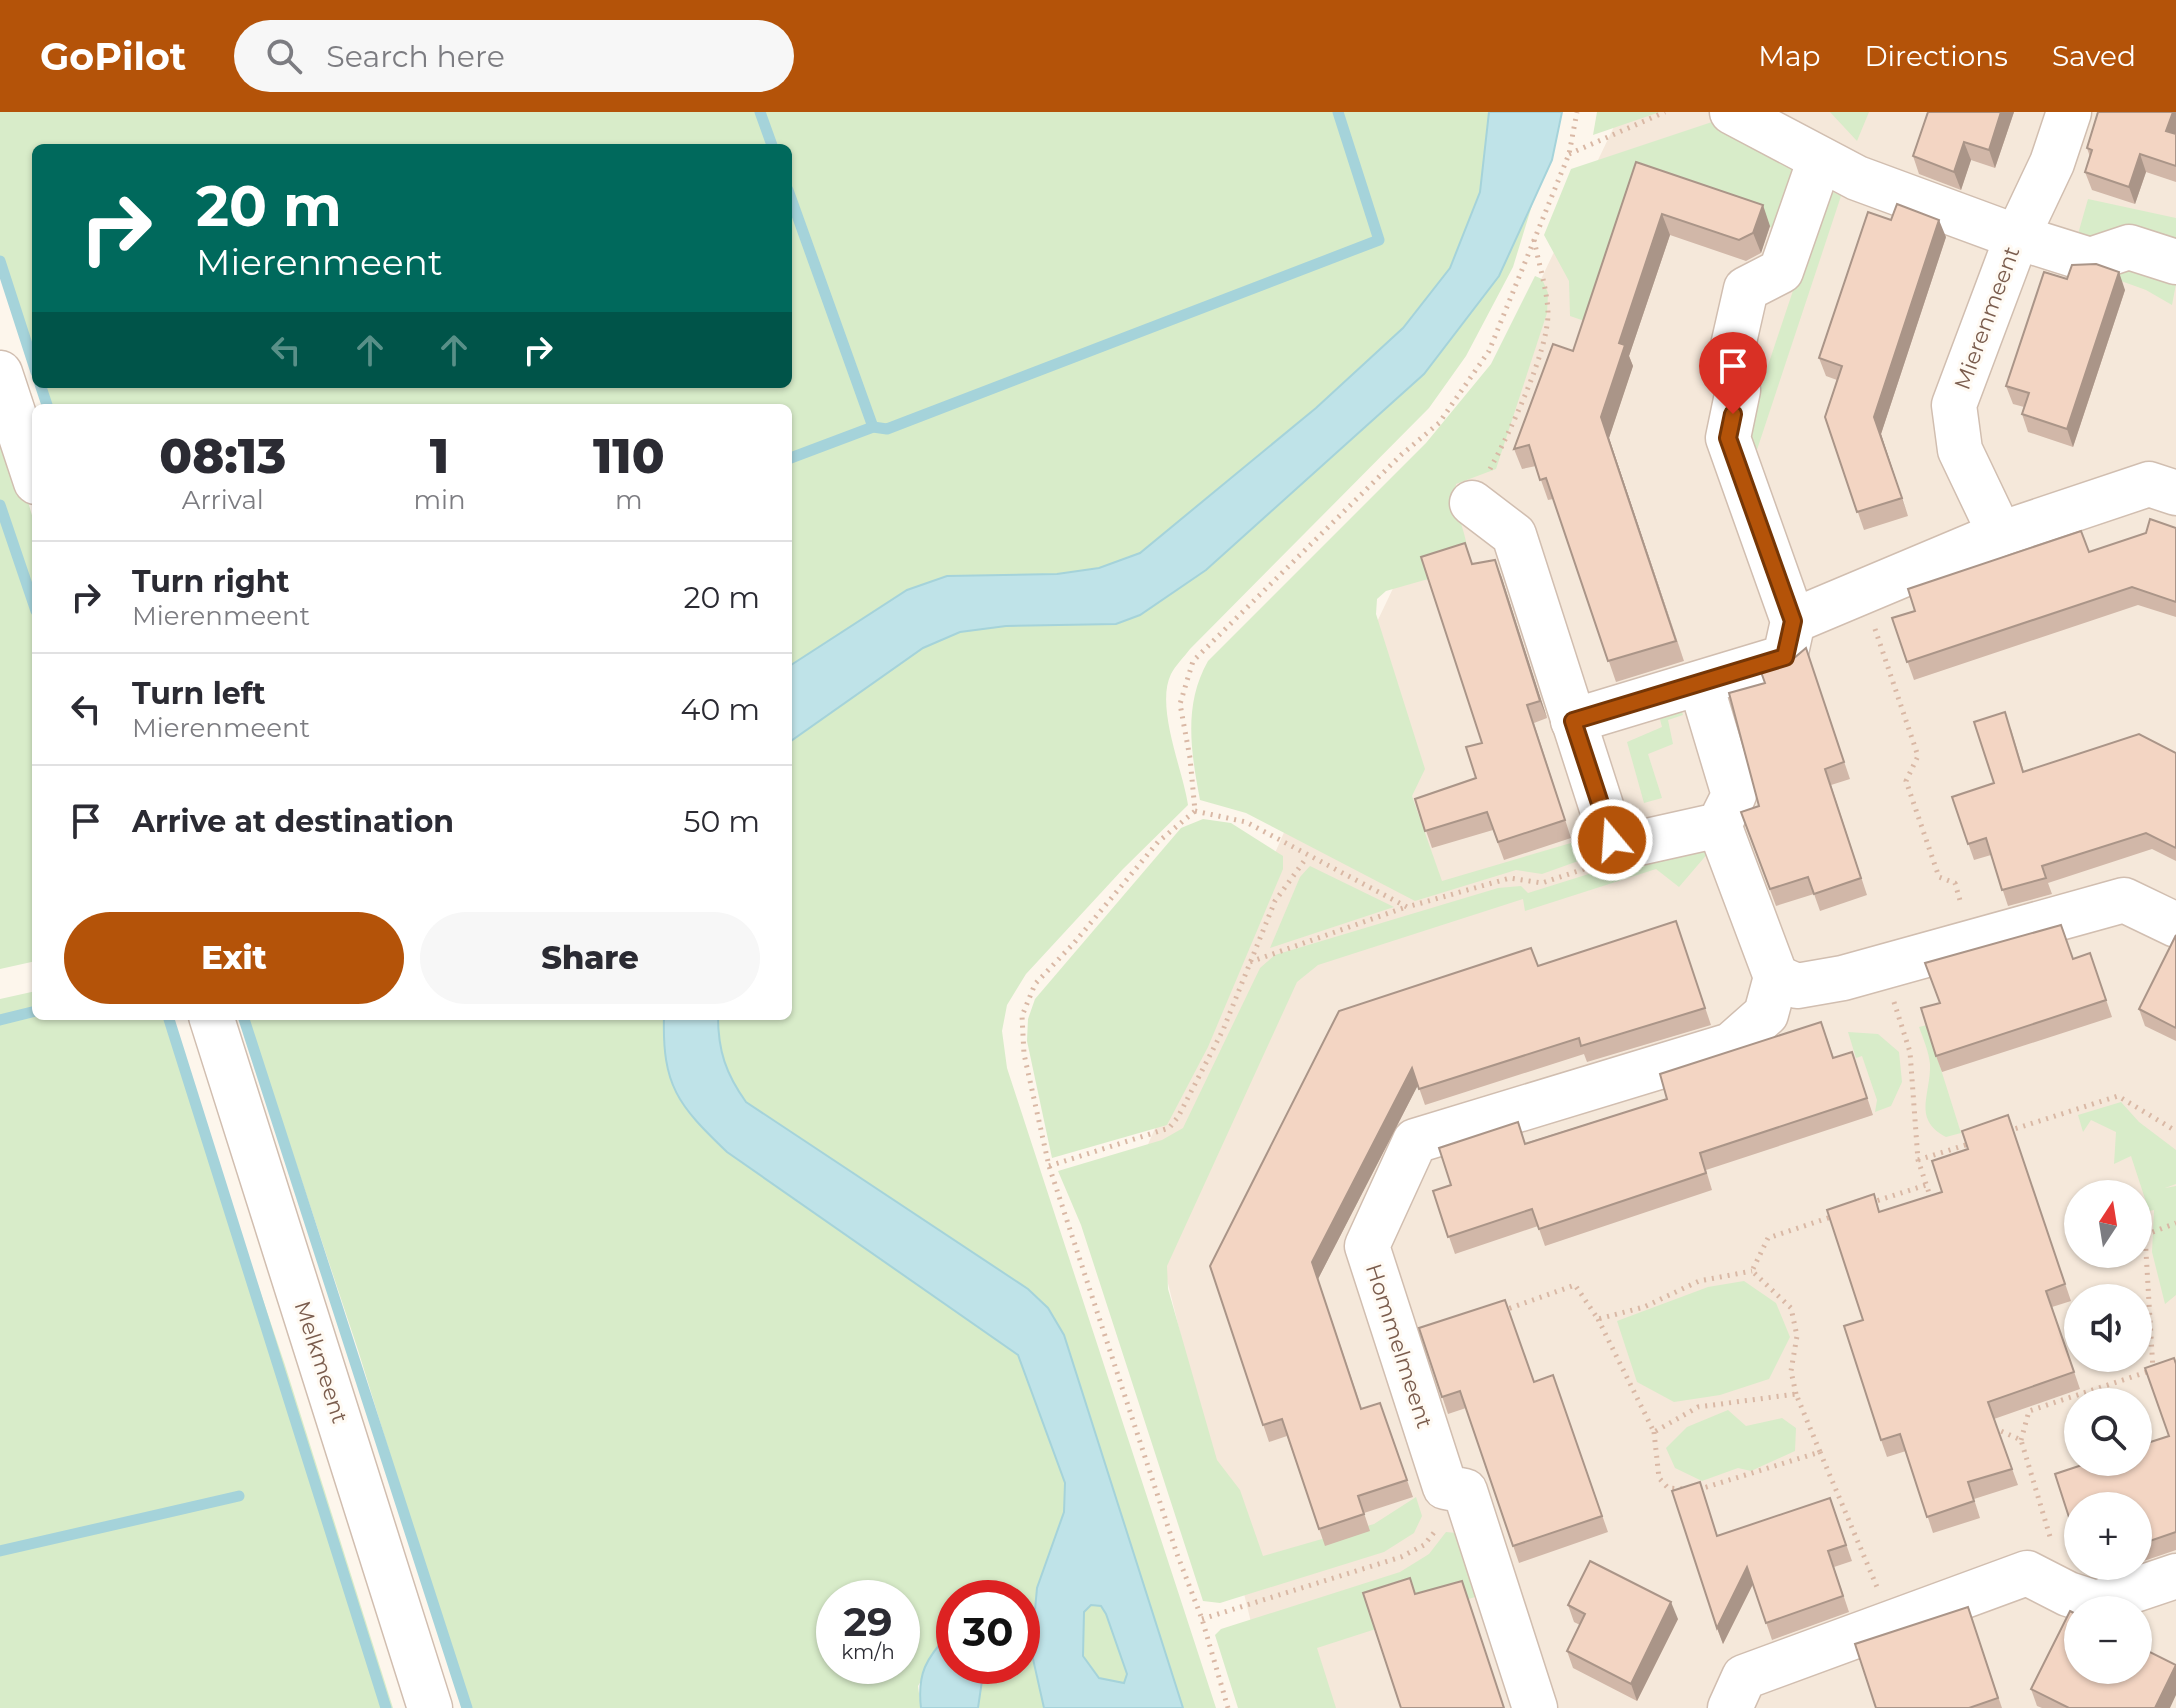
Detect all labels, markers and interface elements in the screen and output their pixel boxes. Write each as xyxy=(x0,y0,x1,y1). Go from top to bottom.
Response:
search box xyxy=(234,20,794,92)
text: GoPilot xyxy=(40,33,186,80)
icon: search xyxy=(262,34,306,78)
text: Search here xyxy=(326,38,505,75)
text: Map xyxy=(1758,39,1820,73)
text: Directions xyxy=(1864,39,2008,73)
text: Saved xyxy=(2052,39,2136,73)
text: 20 m xyxy=(196,172,342,240)
icon: right xyxy=(64,176,168,280)
text: Mierenmeent xyxy=(196,240,443,284)
street label: Mierenmeent xyxy=(1949,243,2025,393)
icon: left xyxy=(264,328,308,372)
icon: ahead xyxy=(348,328,392,372)
icon: ahead xyxy=(432,328,476,372)
icon: right xyxy=(516,328,560,372)
pin xyxy=(1699,332,1767,414)
icon: arrive xyxy=(1711,344,1755,388)
text: 08:13 xyxy=(159,427,286,485)
text: 1 xyxy=(430,427,449,485)
text: 110 xyxy=(593,427,665,485)
text: Arrival xyxy=(182,484,264,516)
text: min xyxy=(414,484,466,516)
text: m xyxy=(615,484,643,516)
text: Turn right xyxy=(132,563,289,600)
icon: right xyxy=(64,575,108,619)
text: 20 m xyxy=(683,579,760,616)
text: Mierenmeent xyxy=(132,600,310,632)
text: Turn left xyxy=(132,675,265,712)
icon: left xyxy=(64,687,108,731)
text: 40 m xyxy=(681,691,760,728)
text: Mierenmeent xyxy=(132,712,310,744)
position arrow xyxy=(1570,798,1654,882)
icon: arrive xyxy=(64,799,108,843)
text: Arrive at destination xyxy=(132,803,454,840)
text: 50 m xyxy=(683,803,760,840)
button: Exit xyxy=(64,912,404,1004)
button: Share xyxy=(420,912,760,1004)
north arrow xyxy=(2064,1180,2152,1268)
map controls xyxy=(2064,1180,2152,1684)
street label: Hommelmeent xyxy=(1360,1260,1438,1432)
button: sound xyxy=(2064,1284,2152,1372)
street label: Melkmeent xyxy=(289,1297,353,1427)
button: search xyxy=(2064,1388,2152,1476)
button: + xyxy=(2064,1492,2152,1580)
speed limit sign: 30 xyxy=(936,1580,1040,1684)
button: − xyxy=(2064,1596,2152,1684)
text: 29 xyxy=(843,1597,893,1646)
text: km/h xyxy=(841,1640,895,1664)

